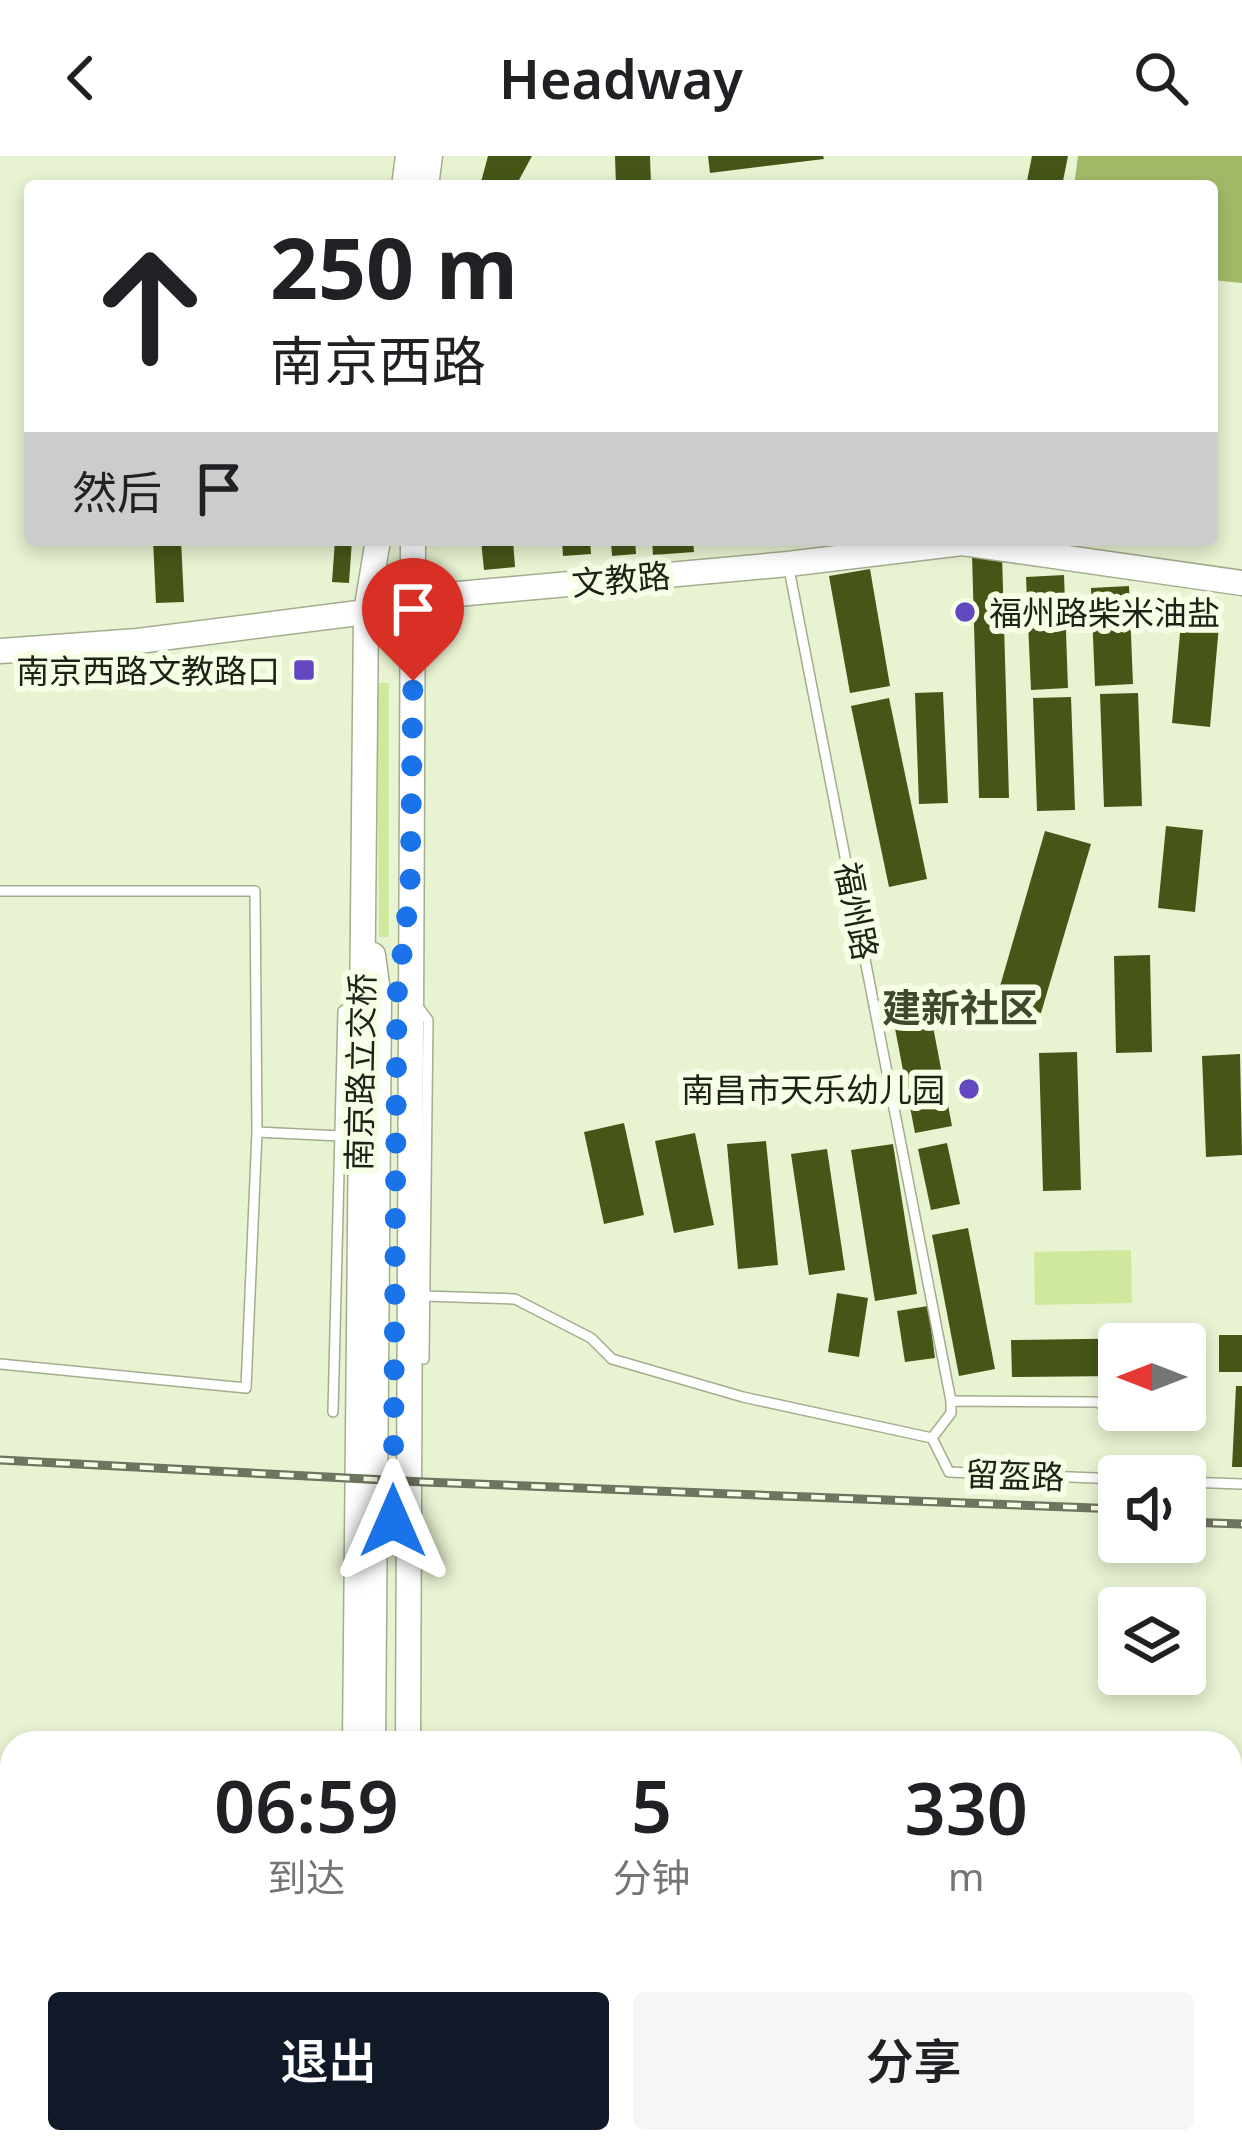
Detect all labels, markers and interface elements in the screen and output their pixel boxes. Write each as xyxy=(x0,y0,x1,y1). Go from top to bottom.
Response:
text: Headway xyxy=(499,41,743,115)
icon: back xyxy=(48,45,114,111)
icon: search xyxy=(1128,45,1194,111)
text: 250 m xyxy=(270,209,518,324)
icon: ahead xyxy=(72,228,228,384)
text: 南京西路 xyxy=(270,323,486,397)
icon: arrive xyxy=(186,456,252,522)
text: 然后 xyxy=(72,461,162,522)
street label: 文教路 xyxy=(570,552,672,606)
pin xyxy=(362,558,464,681)
icon: arrive xyxy=(380,576,446,642)
place label: 福州路柴米油盐 xyxy=(989,590,1220,635)
marker: 福州路柴米油盐 xyxy=(952,599,978,625)
place label: 南京西路文教路口 xyxy=(16,648,280,693)
marker: 南京西路文教路口 xyxy=(291,657,317,683)
street label: 福州路 xyxy=(825,858,889,964)
street label: 南京路立交桥 xyxy=(336,973,384,1171)
district label: 建新社区 xyxy=(882,980,1038,1033)
place label: 南昌市天乐幼儿园 xyxy=(681,1067,945,1112)
marker: 南昌市天乐幼儿园 xyxy=(956,1076,982,1102)
north arrow xyxy=(1098,1323,1206,1431)
map controls xyxy=(1098,1323,1206,1695)
street label: 留盔路 xyxy=(965,1451,1065,1499)
button: sound xyxy=(1098,1455,1206,1563)
position arrow xyxy=(330,1458,456,1584)
button: layers xyxy=(1098,1587,1206,1695)
text: 06:59 xyxy=(214,1756,399,1854)
text: 5 xyxy=(631,1756,672,1854)
text: 330 xyxy=(904,1758,1028,1856)
text: m xyxy=(948,1849,985,1902)
text: 到达 xyxy=(267,1850,345,1903)
text: 分钟 xyxy=(613,1850,691,1903)
button: 退出 xyxy=(48,1992,609,2130)
button: 分享 xyxy=(633,1992,1194,2130)

